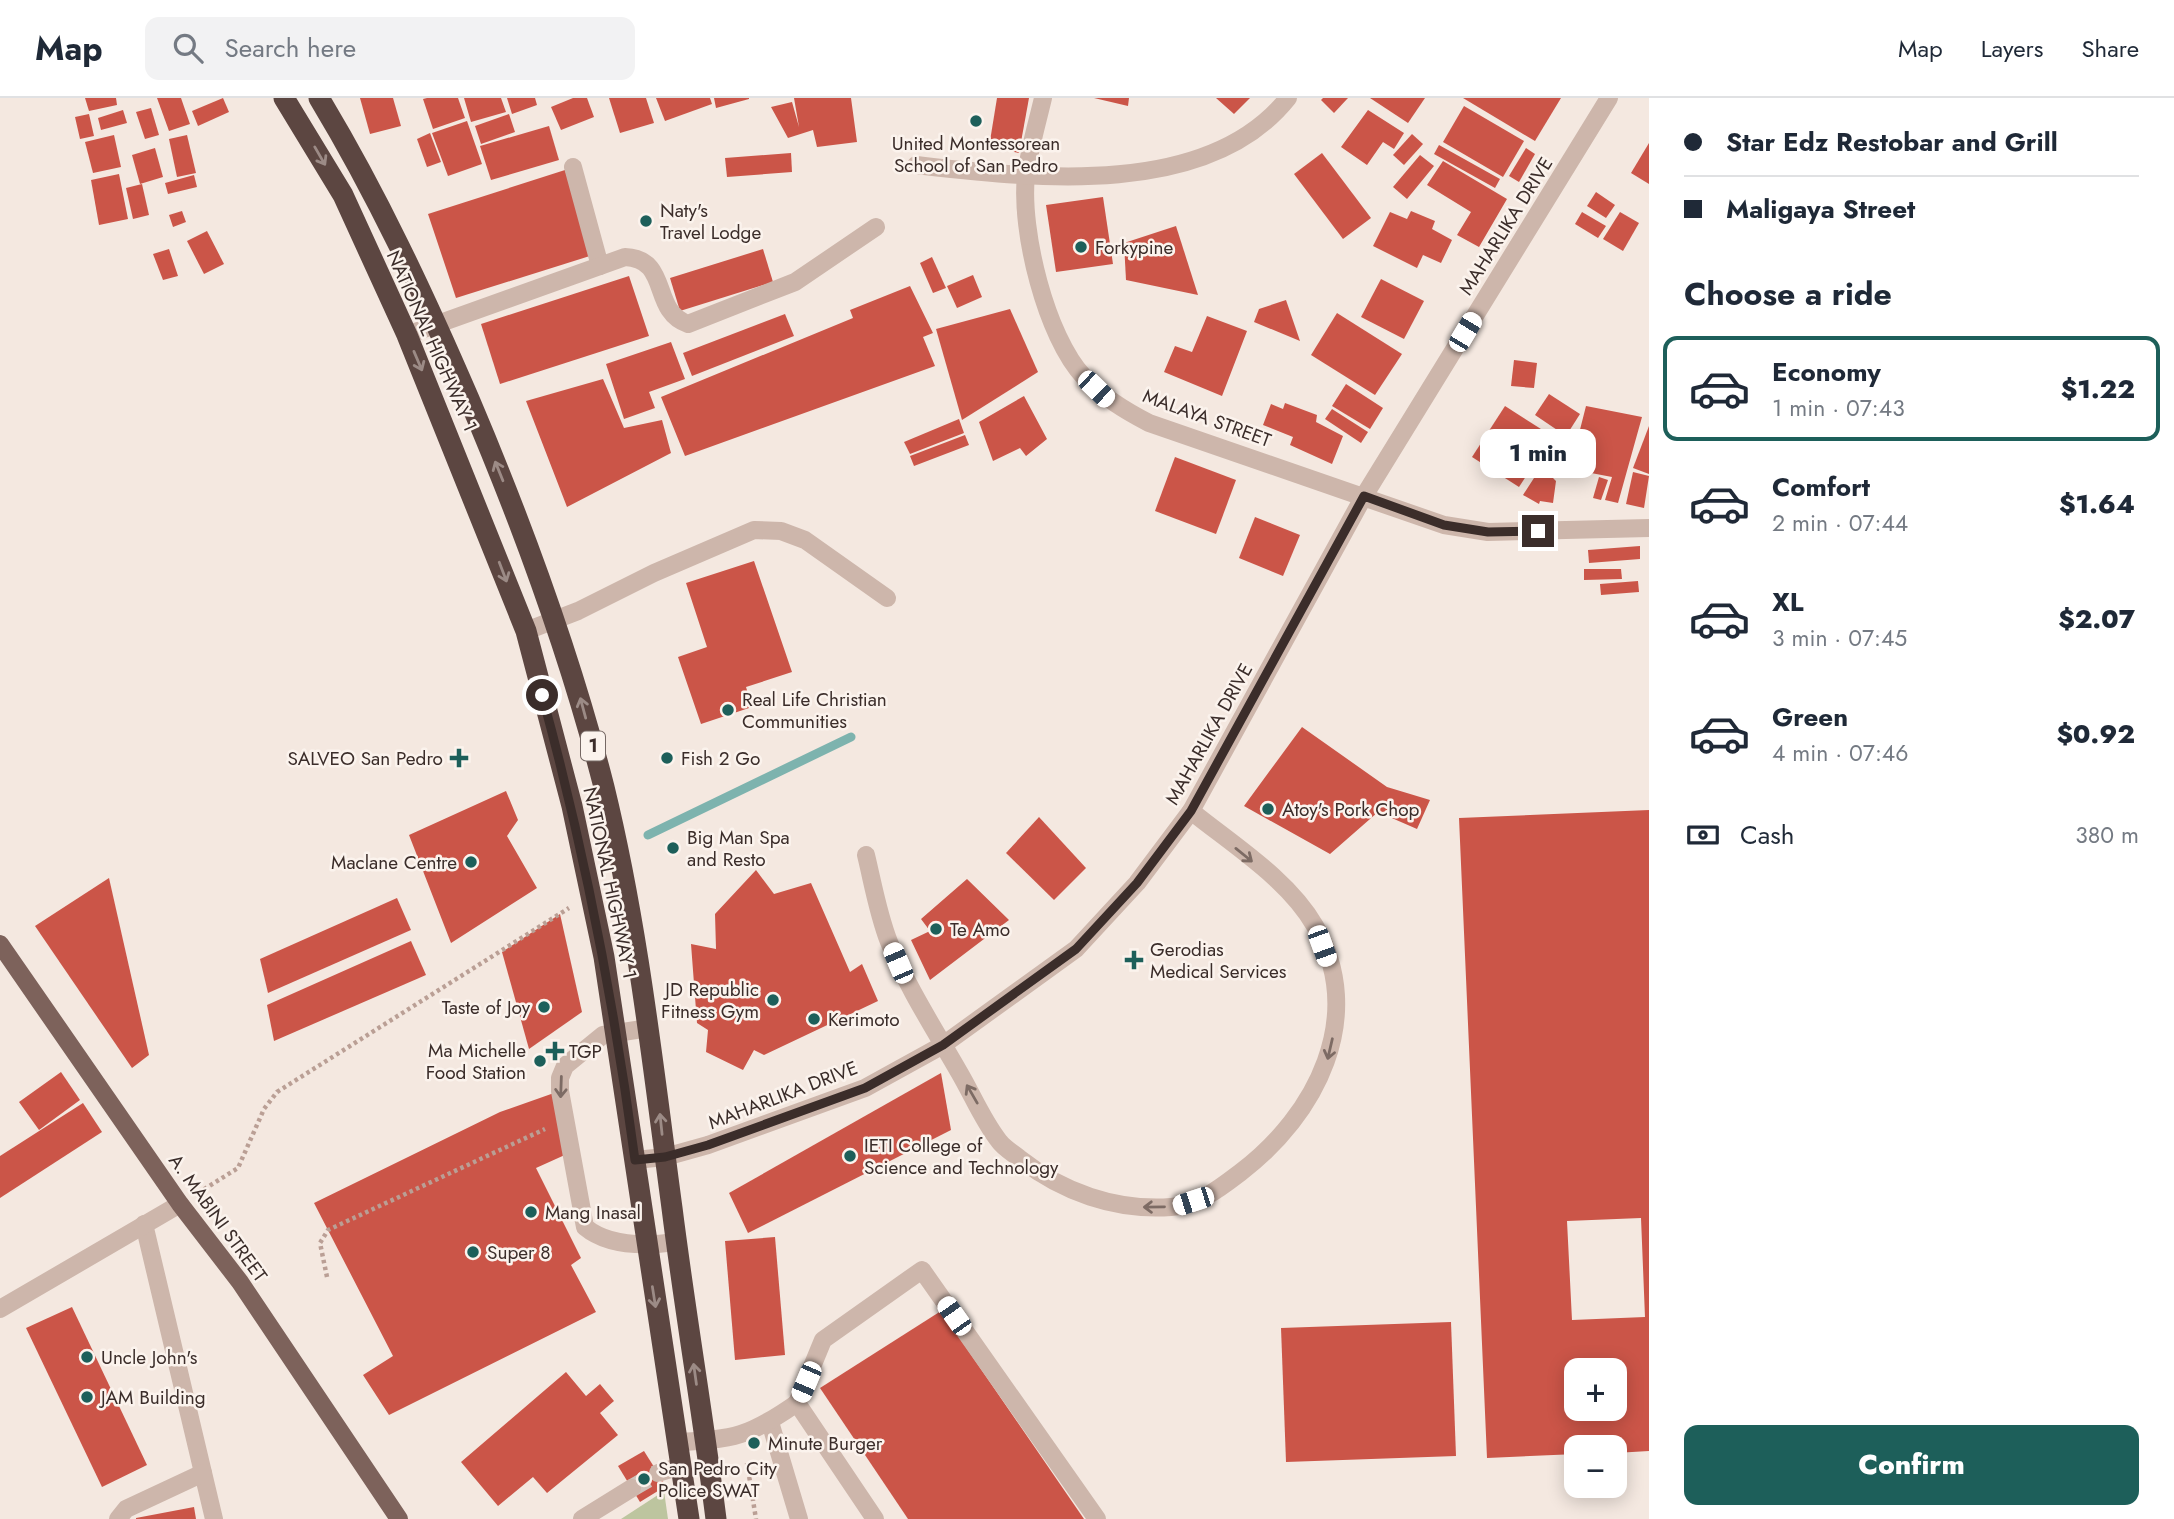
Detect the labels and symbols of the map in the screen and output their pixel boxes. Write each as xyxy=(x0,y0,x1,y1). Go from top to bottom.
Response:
marker: United Montessorean School of San Pedro xyxy=(968,113,984,129)
place label: United Montessorean School of San Pedro xyxy=(892,130,1060,179)
one-way arrow xyxy=(313,146,327,166)
street label: MAHARLIKA DRIVE xyxy=(1453,152,1559,300)
place label: Naty's Travel Lodge xyxy=(660,197,761,246)
marker: Naty's Travel Lodge xyxy=(638,213,654,229)
place label: Forkypine xyxy=(1095,234,1174,261)
marker: Forkypine xyxy=(1073,239,1089,255)
street label: NATIONAL HIGHWAY 1 xyxy=(380,246,484,436)
car xyxy=(1446,309,1485,355)
one-way arrow xyxy=(412,350,425,371)
car xyxy=(1074,367,1119,411)
street label: MALAYA STREET xyxy=(1139,382,1275,454)
callout: 1 min xyxy=(1480,430,1596,478)
one-way arrow xyxy=(492,461,505,482)
route end xyxy=(1522,515,1554,547)
one-way arrow xyxy=(498,561,511,583)
street label: MAHARLIKA DRIVE xyxy=(1159,658,1259,810)
route start xyxy=(526,679,558,711)
place label: Real Life Christian Communities xyxy=(742,686,887,735)
one-way arrow xyxy=(576,698,589,720)
marker: Real Life Christian Communities xyxy=(720,702,736,718)
road number: 1 xyxy=(581,732,605,760)
place label: SALVEO San Pedro xyxy=(287,745,443,772)
place label: Fish 2 Go xyxy=(681,745,760,772)
marker: SALVEO San Pedro xyxy=(449,748,469,768)
marker: Fish 2 Go xyxy=(659,750,675,766)
street label: NATIONAL HIGHWAY 1 xyxy=(576,785,644,981)
place label: Atoy's Pork Chop xyxy=(1282,796,1420,823)
marker: Atoy's Pork Chop xyxy=(1260,801,1276,817)
place label: Big Man Spa and Resto xyxy=(687,824,790,873)
marker: Big Man Spa and Resto xyxy=(665,840,681,856)
one-way arrow xyxy=(1235,846,1253,862)
place label: Maclane Centre xyxy=(331,849,457,876)
marker: Maclane Centre xyxy=(463,854,479,870)
place label: Te Amo xyxy=(950,916,1010,943)
marker: Te Amo xyxy=(928,921,944,937)
car xyxy=(1305,923,1340,969)
place label: Gerodias Medical Services xyxy=(1150,936,1287,985)
car xyxy=(881,940,916,986)
marker: Gerodias Medical Services xyxy=(1124,950,1144,970)
place label: JD Republic Fitness Gym xyxy=(661,976,759,1025)
marker: JD Republic Fitness Gym xyxy=(765,992,781,1008)
place label: Taste of Joy xyxy=(442,994,531,1021)
marker: Taste of Joy xyxy=(536,999,552,1015)
place label: Kerimoto xyxy=(828,1006,900,1033)
marker: Kerimoto xyxy=(806,1011,822,1027)
place label: Ma Michelle Food Station xyxy=(426,1037,526,1086)
one-way arrow xyxy=(1323,1037,1336,1060)
place label: TGP xyxy=(569,1038,602,1065)
marker: TGP xyxy=(547,1043,563,1059)
marker: Ma Michelle Food Station xyxy=(532,1053,548,1069)
street label: MAHARLIKA DRIVE xyxy=(704,1054,862,1136)
one-way arrow xyxy=(555,1075,568,1098)
one-way arrow xyxy=(965,1084,978,1105)
one-way arrow xyxy=(655,1113,668,1136)
place label: IETI College of Science and Technology xyxy=(864,1132,1059,1181)
street label: A. MABINI STREET xyxy=(162,1148,274,1288)
marker: IETI College of Science and Technology xyxy=(842,1148,858,1164)
car xyxy=(1170,1185,1217,1217)
place label: Mang Inasal xyxy=(545,1199,641,1226)
one-way arrow xyxy=(1143,1200,1166,1214)
marker: Mang Inasal xyxy=(523,1204,539,1220)
place label: Super 8 xyxy=(487,1239,551,1266)
marker: Super 8 xyxy=(465,1244,481,1260)
one-way arrow xyxy=(647,1285,660,1308)
car xyxy=(934,1293,975,1339)
place label: Uncle John's xyxy=(101,1344,198,1371)
marker: Uncle John's xyxy=(79,1349,95,1365)
car xyxy=(789,1359,824,1405)
one-way arrow xyxy=(688,1363,701,1386)
place label: JAM Building xyxy=(98,1384,206,1411)
marker: JAM Building xyxy=(79,1389,95,1405)
place label: Minute Burger xyxy=(768,1430,883,1457)
marker: Minute Burger xyxy=(746,1435,762,1451)
place label: San Pedro City Police SWAT xyxy=(658,1455,778,1504)
marker: San Pedro City Police SWAT xyxy=(636,1471,652,1487)

